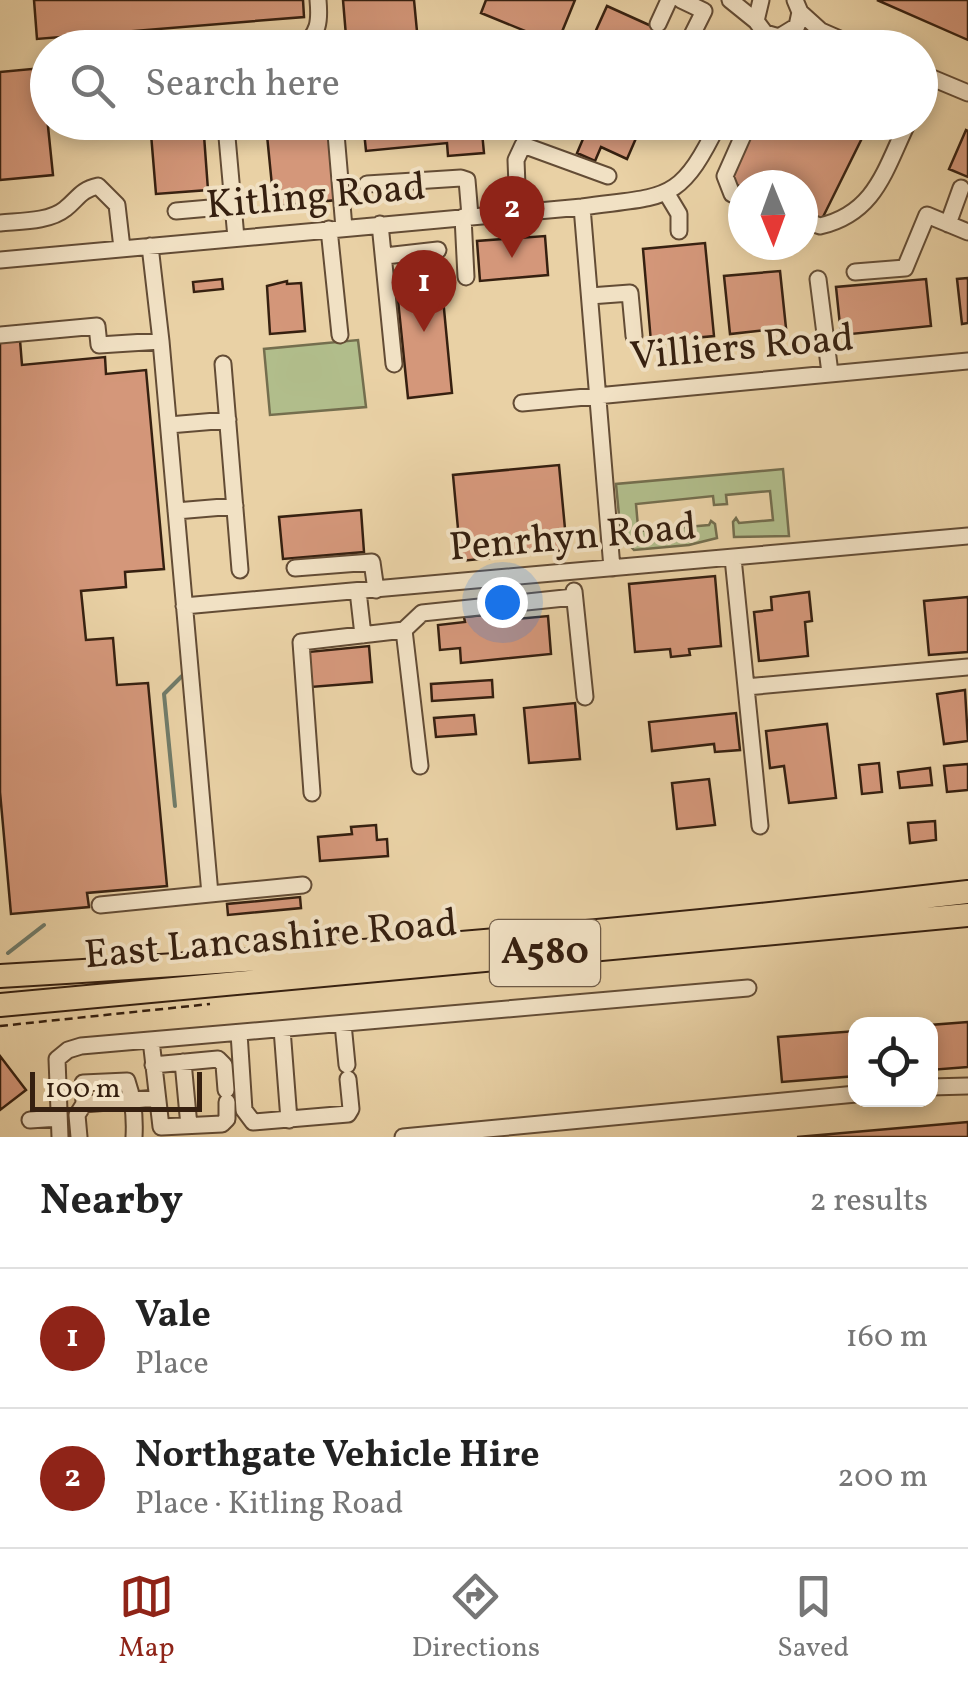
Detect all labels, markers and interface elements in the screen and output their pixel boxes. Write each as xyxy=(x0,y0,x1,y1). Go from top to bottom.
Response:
search box xyxy=(30,30,938,140)
icon: search xyxy=(65,58,120,113)
text: Search here xyxy=(145,59,340,112)
street label: Kitling Road xyxy=(204,161,428,235)
north arrow xyxy=(728,170,818,260)
pin: 2 xyxy=(480,176,544,258)
pin: 1 xyxy=(392,250,456,332)
street label: Villiers Road xyxy=(628,311,856,387)
street label: Penrhyn Road xyxy=(447,500,699,578)
your location xyxy=(477,577,528,628)
street label: East Lancashire Road xyxy=(82,897,460,985)
road number: A580 xyxy=(490,920,600,986)
map controls xyxy=(848,1017,938,1107)
button: locate xyxy=(848,1017,938,1107)
scale bar xyxy=(30,1067,202,1112)
text: 100 m xyxy=(45,1070,120,1109)
text: Nearby xyxy=(40,1173,183,1232)
text: 2 results xyxy=(810,1180,928,1224)
text: Vale xyxy=(135,1290,211,1343)
text: 1 xyxy=(66,1316,79,1360)
text: 160 m xyxy=(845,1316,928,1360)
text: Place xyxy=(135,1343,209,1387)
text: Northgate Vehicle Hire xyxy=(135,1430,540,1483)
text: 2 xyxy=(64,1456,81,1500)
text: 200 m xyxy=(837,1456,928,1500)
text: Place · Kitling Road xyxy=(135,1483,404,1527)
tab: Map xyxy=(119,1569,175,1668)
tab: Directions xyxy=(412,1569,540,1668)
tab: Saved xyxy=(777,1569,849,1668)

